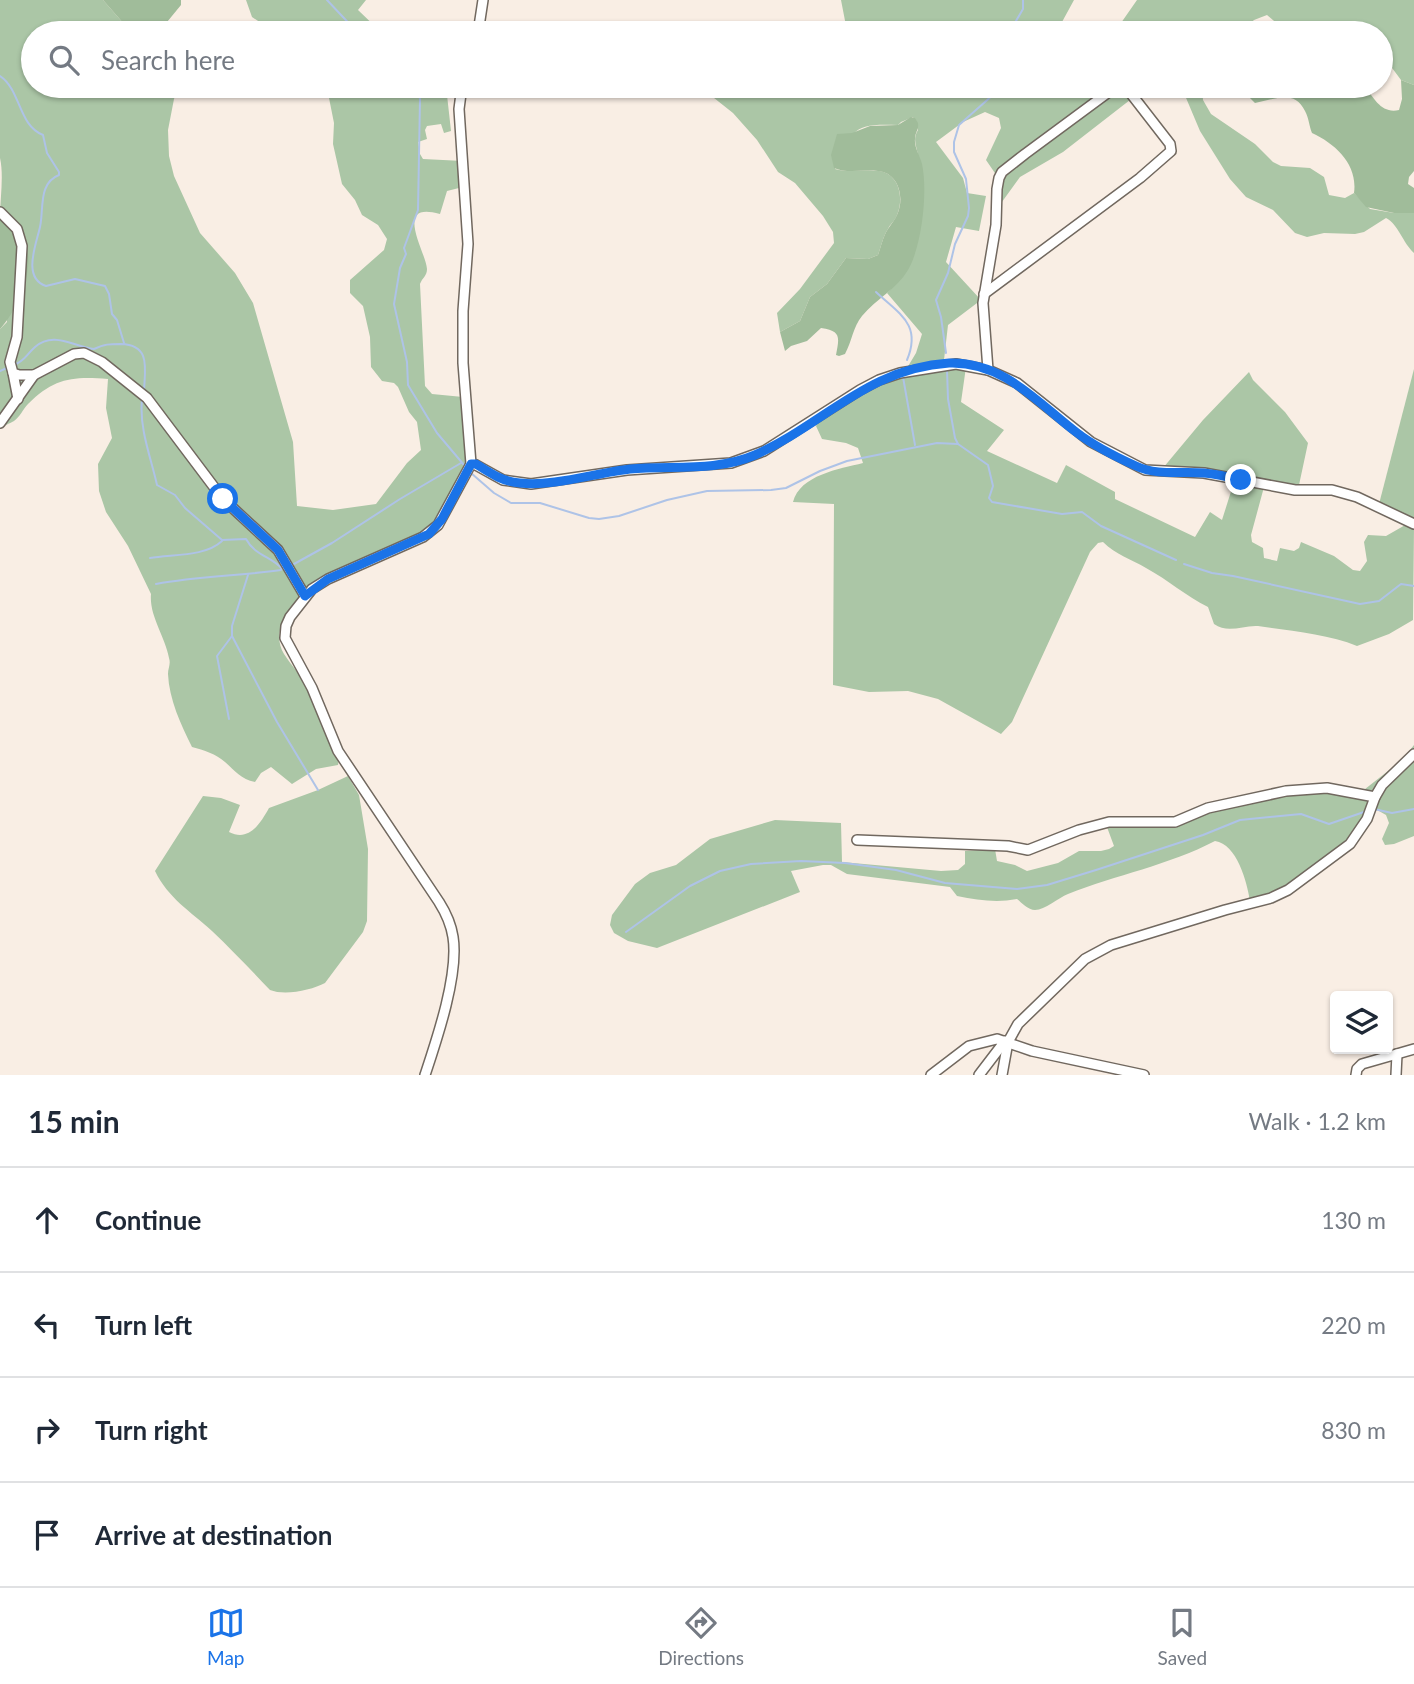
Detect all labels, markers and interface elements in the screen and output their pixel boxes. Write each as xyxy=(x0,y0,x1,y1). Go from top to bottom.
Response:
search box xyxy=(21,21,1393,98)
icon: search xyxy=(45,41,83,79)
text: Search here xyxy=(101,44,235,76)
route end xyxy=(1225,464,1256,495)
route start xyxy=(207,483,238,514)
map controls xyxy=(1330,991,1393,1054)
button: layers xyxy=(1330,991,1393,1054)
text: 15 min xyxy=(28,1103,120,1139)
text: Walk · 1.2 km xyxy=(1249,1107,1386,1135)
icon: ahead xyxy=(28,1201,66,1239)
text: Continue xyxy=(95,1204,201,1236)
text: 130 m xyxy=(1321,1206,1386,1234)
icon: left xyxy=(28,1306,66,1344)
text: Turn left xyxy=(95,1309,192,1341)
text: 220 m xyxy=(1321,1311,1386,1339)
icon: right xyxy=(28,1411,66,1449)
text: Turn right xyxy=(95,1414,208,1446)
text: 830 m xyxy=(1321,1416,1386,1444)
icon: arrive xyxy=(28,1516,66,1554)
text: Arrive at destination xyxy=(95,1519,332,1551)
tab: Map xyxy=(207,1604,245,1669)
tab: Directions xyxy=(658,1604,744,1669)
tab: Saved xyxy=(1158,1604,1207,1669)

